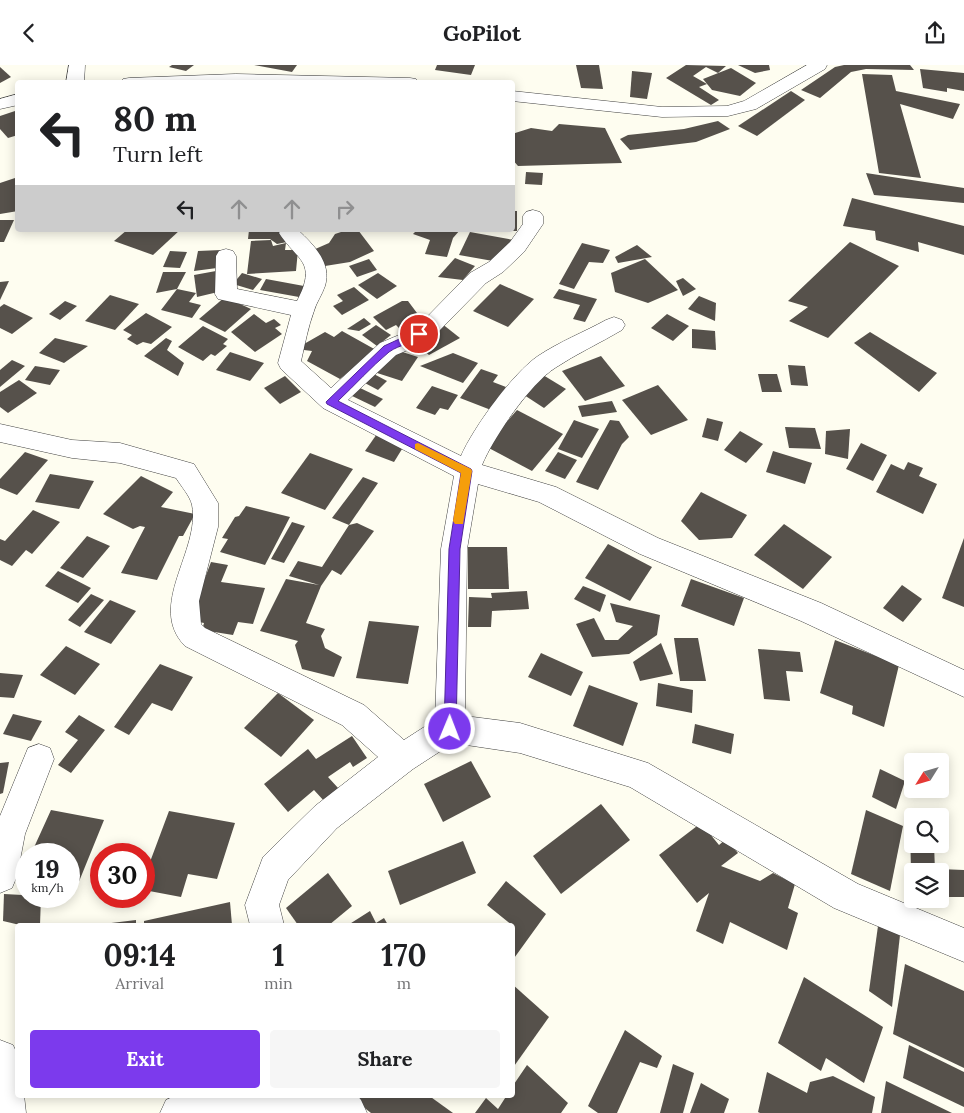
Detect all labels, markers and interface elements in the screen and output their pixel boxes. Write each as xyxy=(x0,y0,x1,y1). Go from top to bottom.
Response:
icon: back xyxy=(15,19,43,47)
text: GoPilot xyxy=(443,19,521,47)
icon: share xyxy=(921,19,949,47)
text: 80 m xyxy=(113,96,197,141)
icon: left xyxy=(30,100,95,165)
text: Turn left xyxy=(113,140,203,168)
icon: left xyxy=(172,195,200,223)
icon: ahead xyxy=(225,195,253,223)
icon: ahead xyxy=(278,195,306,223)
icon: right xyxy=(331,195,359,223)
pin xyxy=(398,313,440,355)
icon: arrive xyxy=(405,320,433,348)
position arrow xyxy=(423,702,475,754)
north arrow xyxy=(904,753,949,797)
map controls xyxy=(904,753,949,908)
button: search xyxy=(904,808,949,853)
speed limit sign: 30 xyxy=(90,843,155,908)
text: 19 xyxy=(35,853,60,885)
button: layers xyxy=(904,863,949,908)
text: km/h xyxy=(31,880,64,895)
text: 09:14 xyxy=(103,936,176,974)
text: 1 xyxy=(272,936,285,974)
text: 170 xyxy=(381,936,427,974)
text: Arrival xyxy=(115,973,164,993)
text: min xyxy=(264,973,293,993)
text: m xyxy=(397,973,411,993)
button: Exit xyxy=(30,1030,260,1088)
button: Share xyxy=(270,1030,500,1088)

